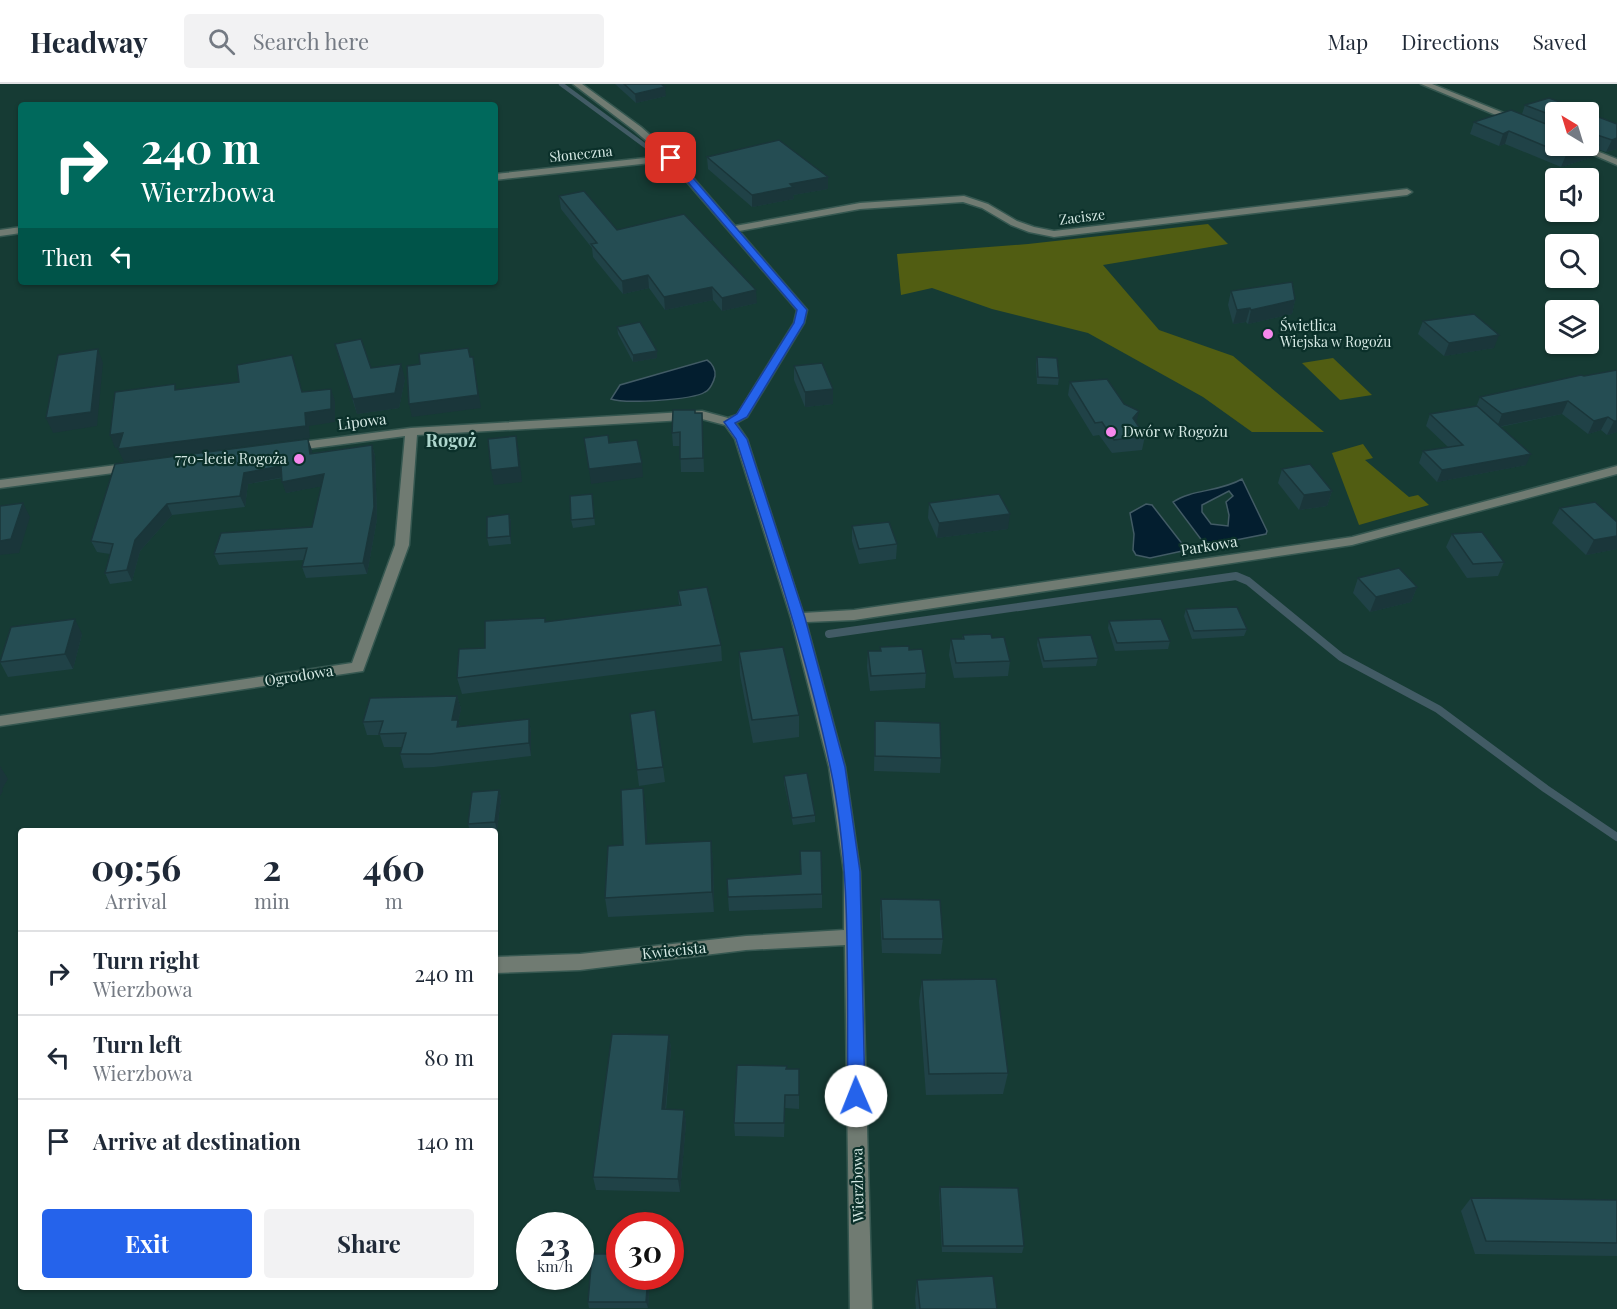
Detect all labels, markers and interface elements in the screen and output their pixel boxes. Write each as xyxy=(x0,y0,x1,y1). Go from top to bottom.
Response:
search box xyxy=(184,14,604,68)
text: Headway xyxy=(30,23,148,60)
icon: search xyxy=(205,25,238,58)
text: Search here xyxy=(253,26,369,56)
text: Map xyxy=(1327,27,1368,55)
text: Directions xyxy=(1401,27,1499,55)
text: Saved xyxy=(1532,27,1587,55)
north arrow xyxy=(1545,102,1599,156)
map controls xyxy=(1545,102,1599,354)
text: 240 m xyxy=(141,119,260,175)
icon: right xyxy=(42,126,120,204)
pin xyxy=(645,132,696,183)
street label: Słoneczna xyxy=(548,141,613,166)
icon: arrive xyxy=(654,141,687,174)
button: sound xyxy=(1545,168,1599,222)
text: Wierzbowa xyxy=(141,173,275,209)
street label: Zacisze xyxy=(1058,204,1106,229)
button: search xyxy=(1545,234,1599,288)
icon: left xyxy=(105,240,138,273)
text: Then xyxy=(42,242,93,272)
button: layers xyxy=(1545,300,1599,354)
place label: Świetlica Wiejska w Rogożu xyxy=(1279,316,1391,351)
marker: Świetlica Wiejska w Rogożu xyxy=(1261,327,1275,341)
street label: Lipowa xyxy=(336,408,388,434)
place label: Dwór w Rogożu xyxy=(1123,421,1228,441)
marker: Dwór w Rogożu xyxy=(1104,425,1118,439)
district label: Rogoż xyxy=(426,428,477,452)
place label: 770-lecie Rogoża xyxy=(175,448,288,468)
marker: 770-lecie Rogoża xyxy=(292,452,306,466)
street label: Parkowa xyxy=(1179,531,1239,559)
street label: Ogrodowa xyxy=(263,660,335,690)
text: 09:56 xyxy=(91,842,181,890)
text: 2 xyxy=(263,842,281,890)
text: 460 xyxy=(363,842,425,890)
text: Arrival xyxy=(105,887,167,914)
text: min xyxy=(254,887,290,914)
text: m xyxy=(385,887,403,914)
street label: Kwiecista xyxy=(641,937,708,963)
text: Turn right xyxy=(93,945,199,975)
icon: right xyxy=(42,957,75,990)
text: 240 m xyxy=(414,958,474,988)
text: Wierzbowa xyxy=(93,975,192,1002)
text: Turn left xyxy=(93,1029,182,1059)
icon: left xyxy=(42,1041,75,1074)
text: 80 m xyxy=(424,1042,474,1072)
text: Wierzbowa xyxy=(93,1059,192,1086)
position arrow xyxy=(824,1064,888,1128)
icon: arrive xyxy=(42,1125,75,1158)
text: Arrive at destination xyxy=(93,1126,301,1156)
text: 140 m xyxy=(417,1126,474,1156)
street label: Wierzbowa xyxy=(846,1147,868,1223)
button: Exit xyxy=(42,1209,252,1278)
button: Share xyxy=(264,1209,474,1278)
speed limit sign: 30 xyxy=(606,1212,684,1290)
text: 23 xyxy=(540,1224,570,1264)
text: km/h xyxy=(537,1256,573,1276)

